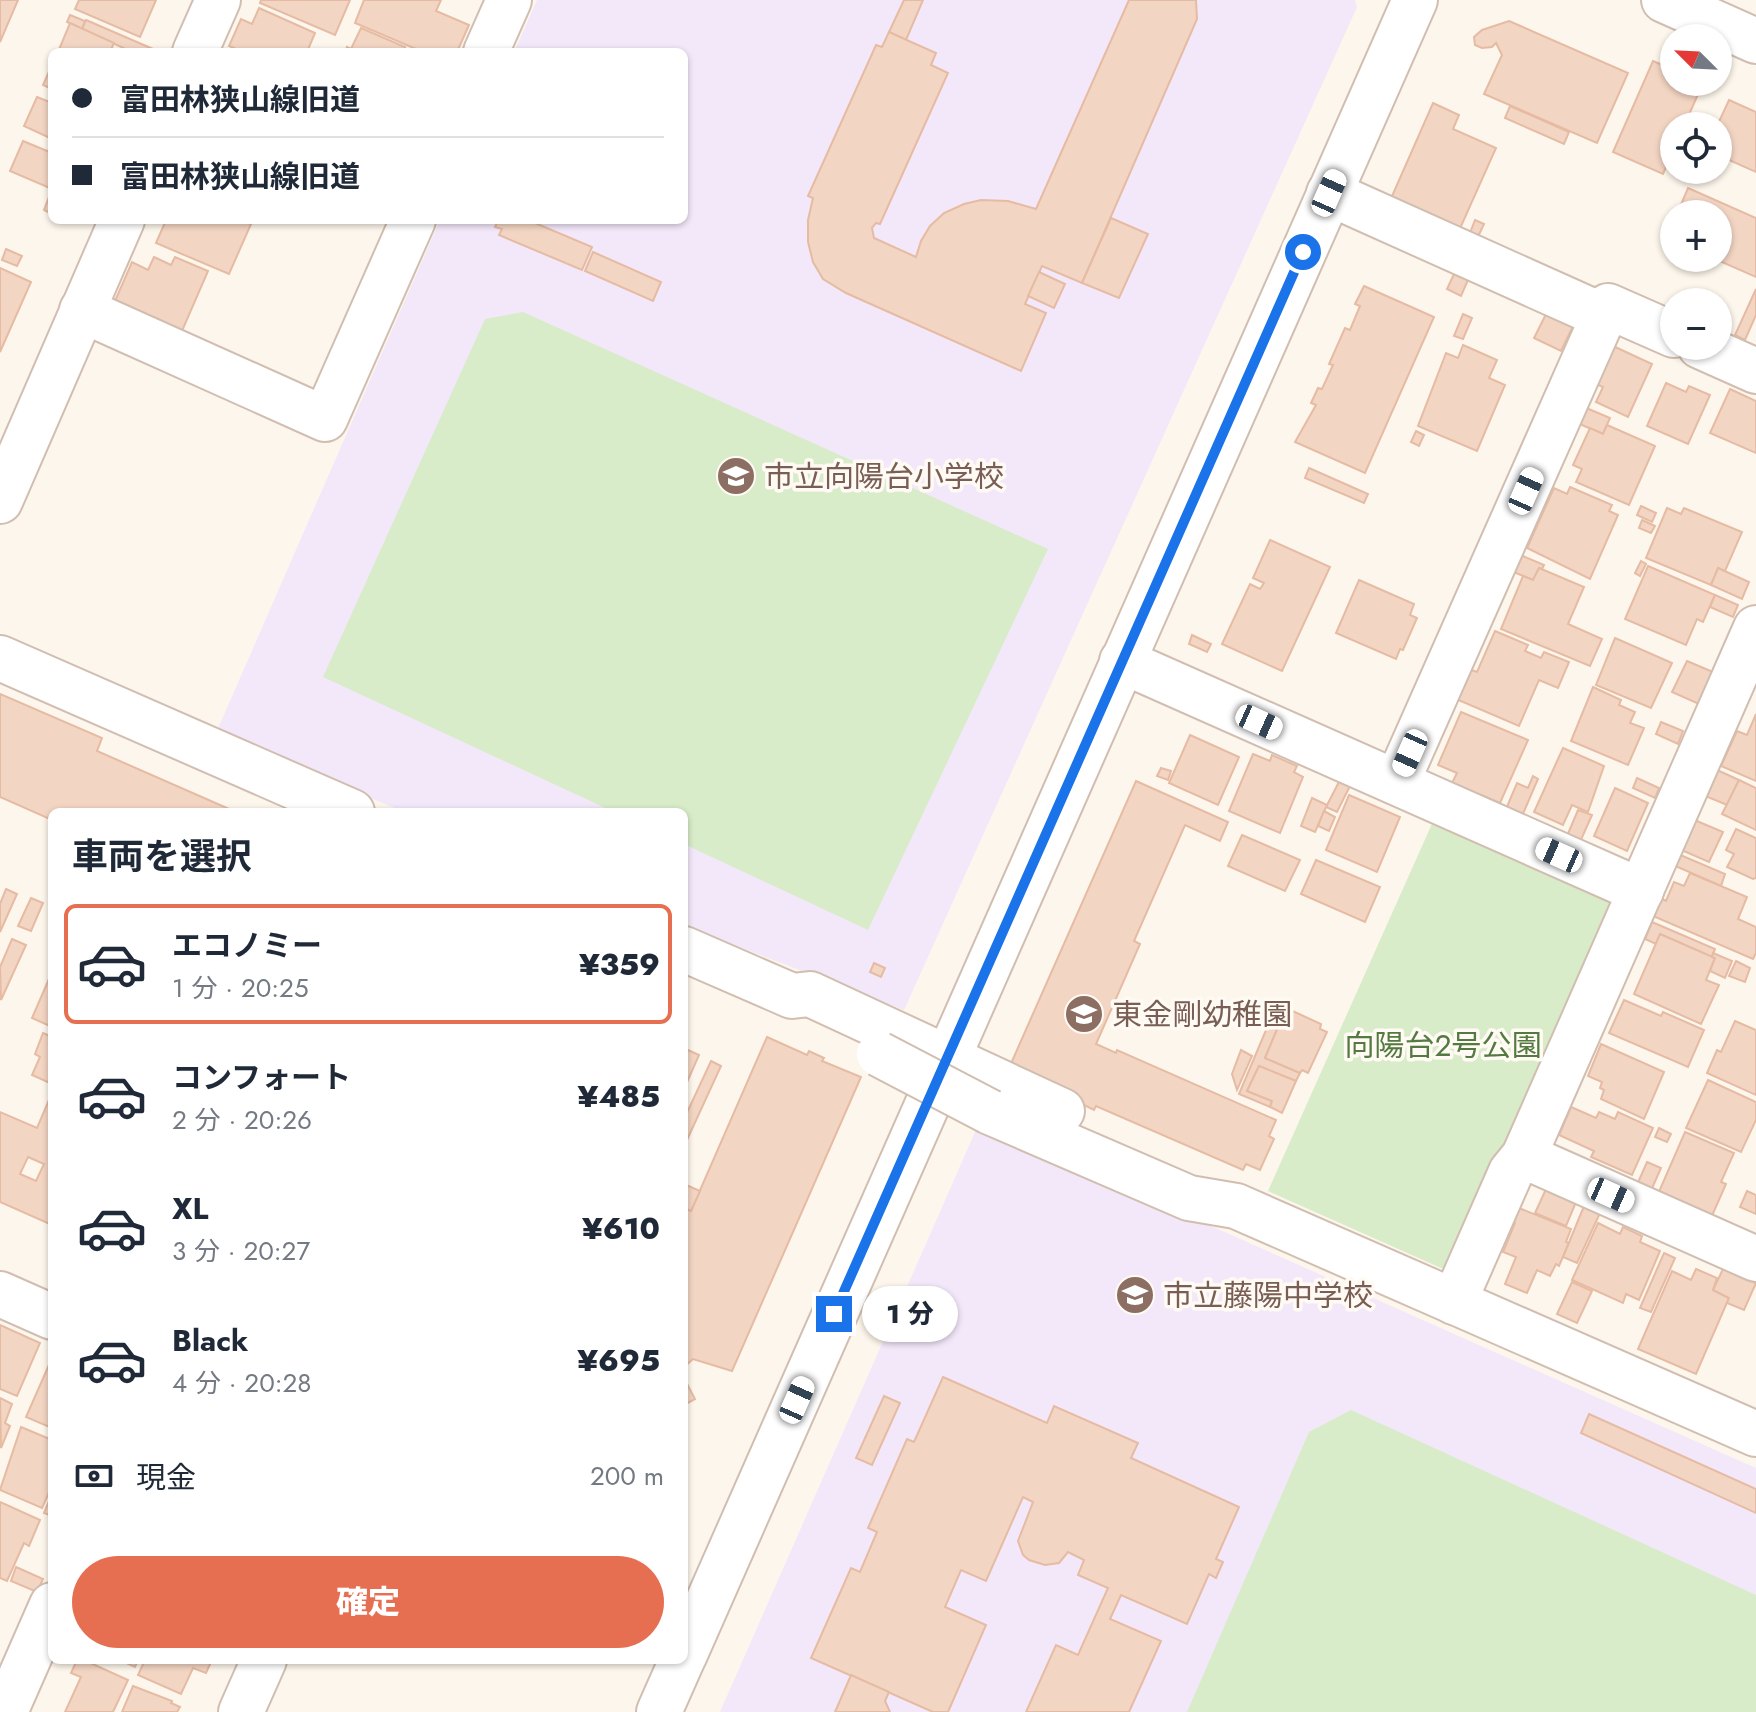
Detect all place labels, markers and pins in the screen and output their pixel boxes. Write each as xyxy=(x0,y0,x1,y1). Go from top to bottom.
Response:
school or university icon: 市立向陽台小学校 xyxy=(715,455,757,497)
place label: 市立向陽台小学校 xyxy=(764,455,1004,498)
school or university icon: 東金剛幼稚園 xyxy=(1063,993,1105,1035)
place label: 東金剛幼稚園 xyxy=(1112,993,1292,1036)
school or university icon: 市立藤陽中学校 xyxy=(1114,1274,1156,1316)
place label: 市立藤陽中学校 xyxy=(1163,1274,1373,1317)

